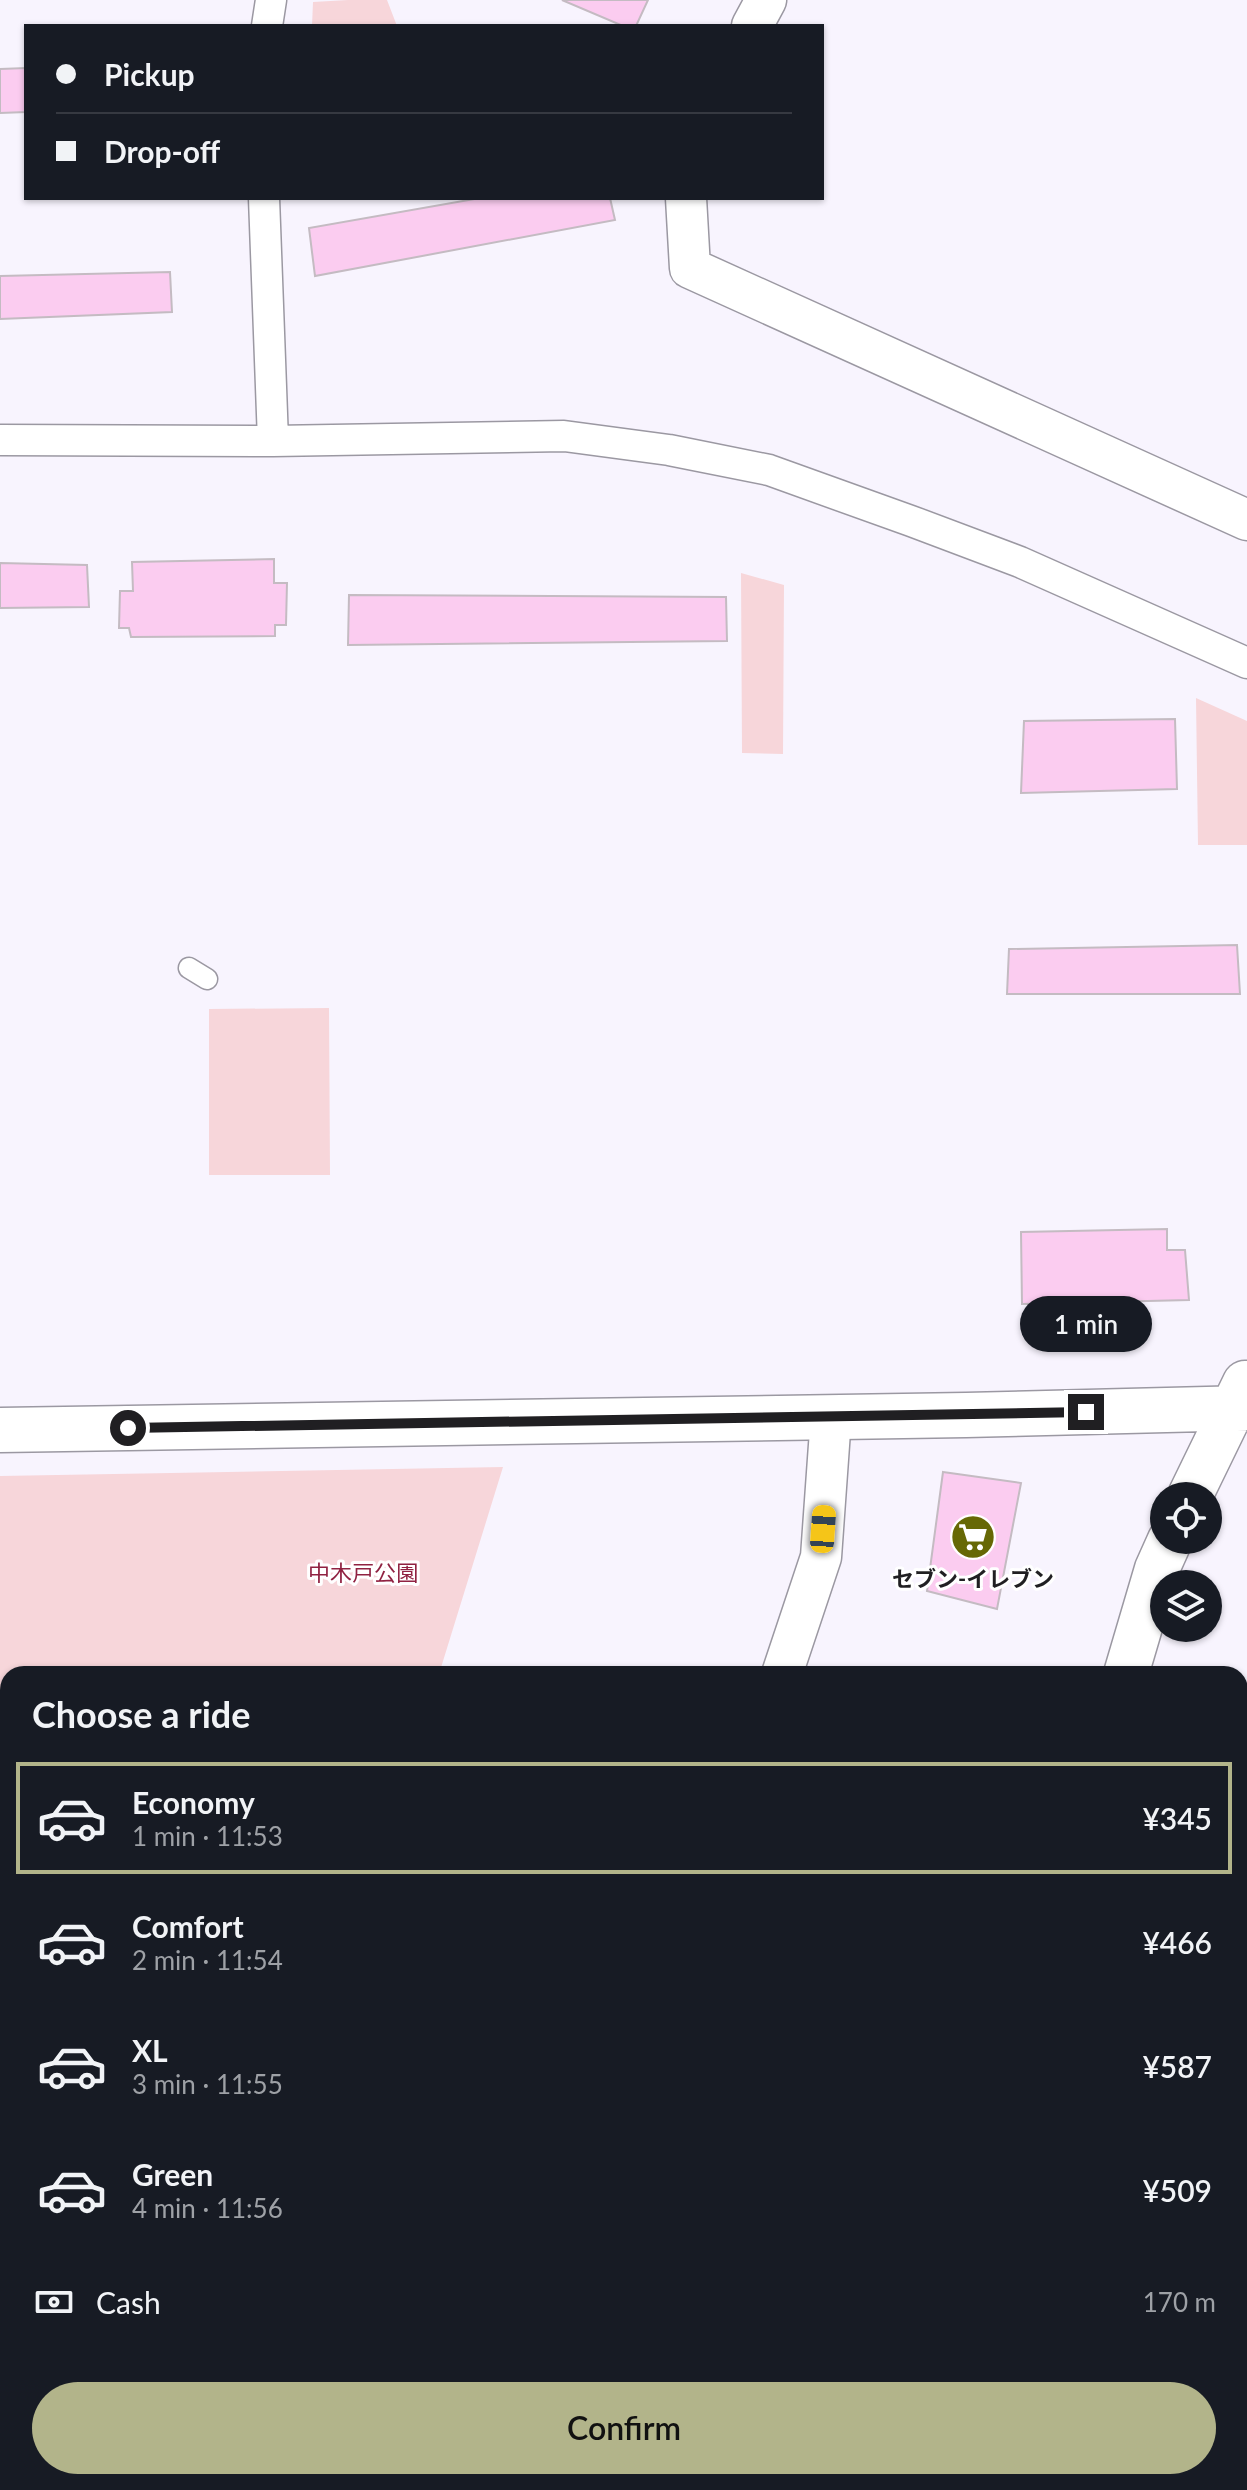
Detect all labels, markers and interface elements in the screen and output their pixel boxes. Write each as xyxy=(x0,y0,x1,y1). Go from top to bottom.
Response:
text: Pickup xyxy=(104,56,195,92)
text: Drop-off xyxy=(104,133,220,169)
callout: 1 min xyxy=(1020,1296,1152,1352)
text: 1 min xyxy=(1054,1308,1118,1340)
route end xyxy=(1068,1394,1104,1430)
route start xyxy=(110,1410,146,1446)
map controls xyxy=(1150,1482,1222,1642)
button: locate xyxy=(1150,1482,1222,1554)
car xyxy=(809,1504,837,1554)
supermarket icon: セブン-イレブン xyxy=(949,1513,997,1561)
park label: 中木戸公園 xyxy=(308,1559,418,1586)
place label: セブン-イレブン xyxy=(892,1565,1054,1592)
button: layers xyxy=(1150,1570,1222,1642)
text: Choose a ride xyxy=(32,1692,251,1736)
icon: car xyxy=(36,1782,108,1854)
text: Economy xyxy=(132,1784,255,1820)
text: ¥345 xyxy=(1142,1800,1212,1836)
text: 1 min · 11:53 xyxy=(132,1820,283,1852)
icon: car xyxy=(36,1906,108,1978)
text: Comfort xyxy=(132,1908,244,1944)
text: ¥466 xyxy=(1142,1924,1212,1960)
text: 2 min · 11:54 xyxy=(132,1944,283,1976)
icon: car xyxy=(36,2030,108,2102)
text: XL xyxy=(132,2032,168,2068)
text: ¥587 xyxy=(1142,2048,1212,2084)
text: 3 min · 11:55 xyxy=(132,2068,283,2100)
icon: car xyxy=(36,2154,108,2226)
text: Green xyxy=(132,2156,213,2192)
text: ¥509 xyxy=(1142,2172,1212,2208)
text: 4 min · 11:56 xyxy=(132,2192,283,2224)
icon: cash xyxy=(32,2280,76,2324)
text: Cash xyxy=(96,2284,161,2320)
text: 170 m xyxy=(1143,2286,1216,2318)
button: Confirm xyxy=(32,2382,1216,2474)

